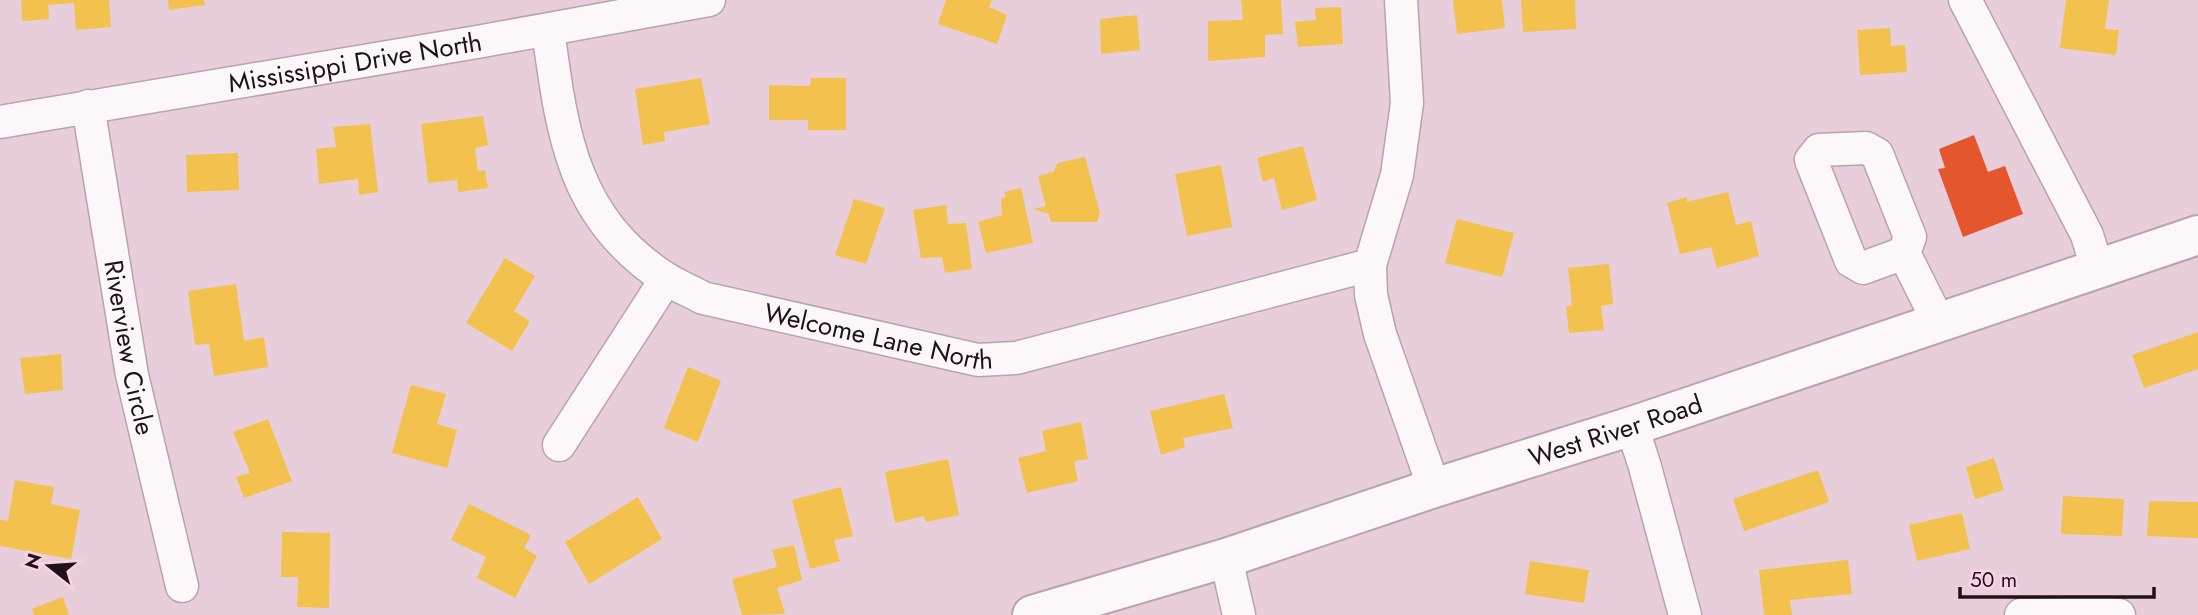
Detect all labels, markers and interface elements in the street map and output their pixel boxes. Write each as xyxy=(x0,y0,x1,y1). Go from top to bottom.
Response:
street label: Mississippi Drive North xyxy=(225,23,485,102)
street label: Riverview Circle xyxy=(95,257,165,439)
street label: Welcome Lane North xyxy=(760,293,994,379)
street label: West River Road xyxy=(1524,385,1707,476)
north arrow xyxy=(14,531,84,601)
text: N xyxy=(18,550,48,572)
scale bar xyxy=(1960,556,2154,600)
text: 50 m xyxy=(1970,565,2017,595)

